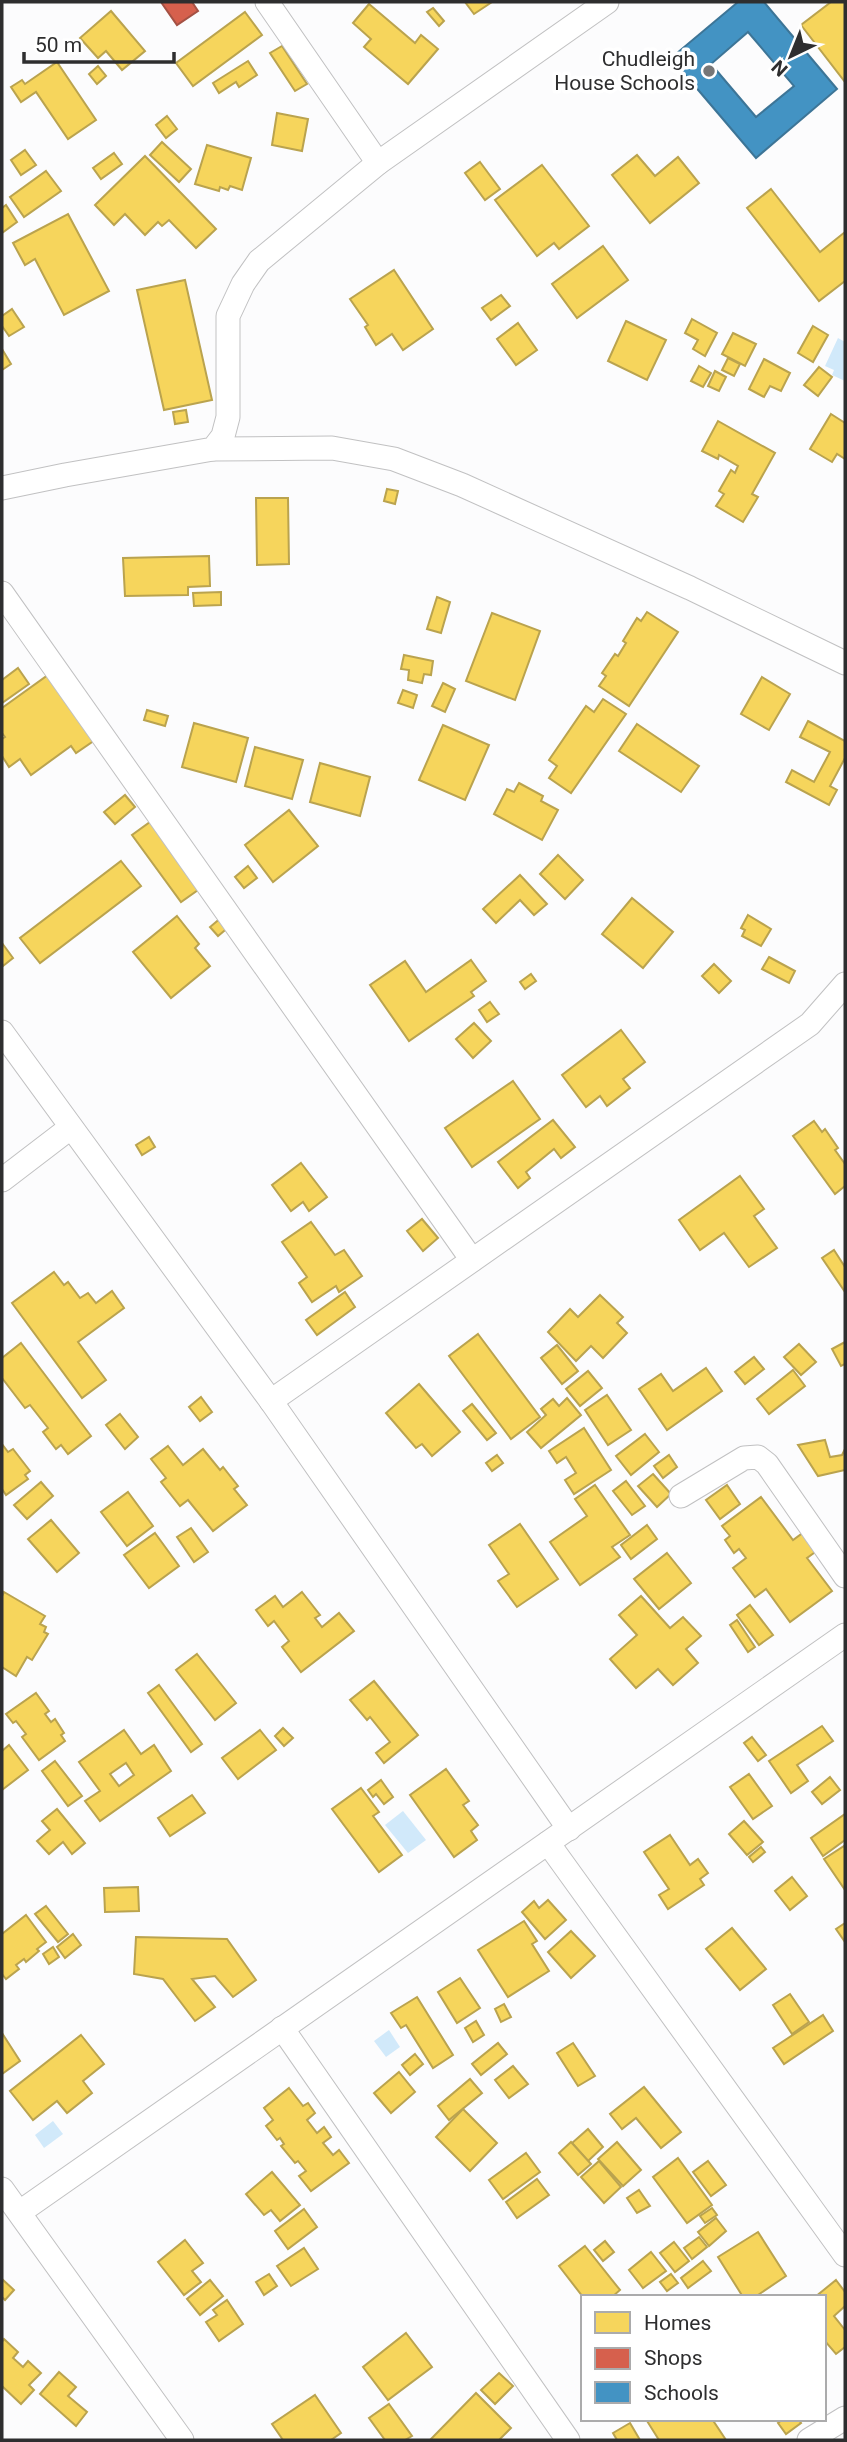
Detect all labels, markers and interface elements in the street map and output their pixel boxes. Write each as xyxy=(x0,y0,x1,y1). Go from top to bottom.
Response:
scale bar xyxy=(24,21,175,65)
north arrow xyxy=(756,21,826,91)
text: 50 m xyxy=(35,33,82,57)
place label: Chudleigh House Schools xyxy=(554,47,695,95)
text: N xyxy=(767,55,792,81)
marker: Chudleigh House Schools xyxy=(701,63,717,79)
legend xyxy=(581,2295,826,2421)
text: Homes xyxy=(644,2311,711,2335)
text: Shops xyxy=(644,2346,703,2370)
text: Schools xyxy=(644,2381,719,2405)

